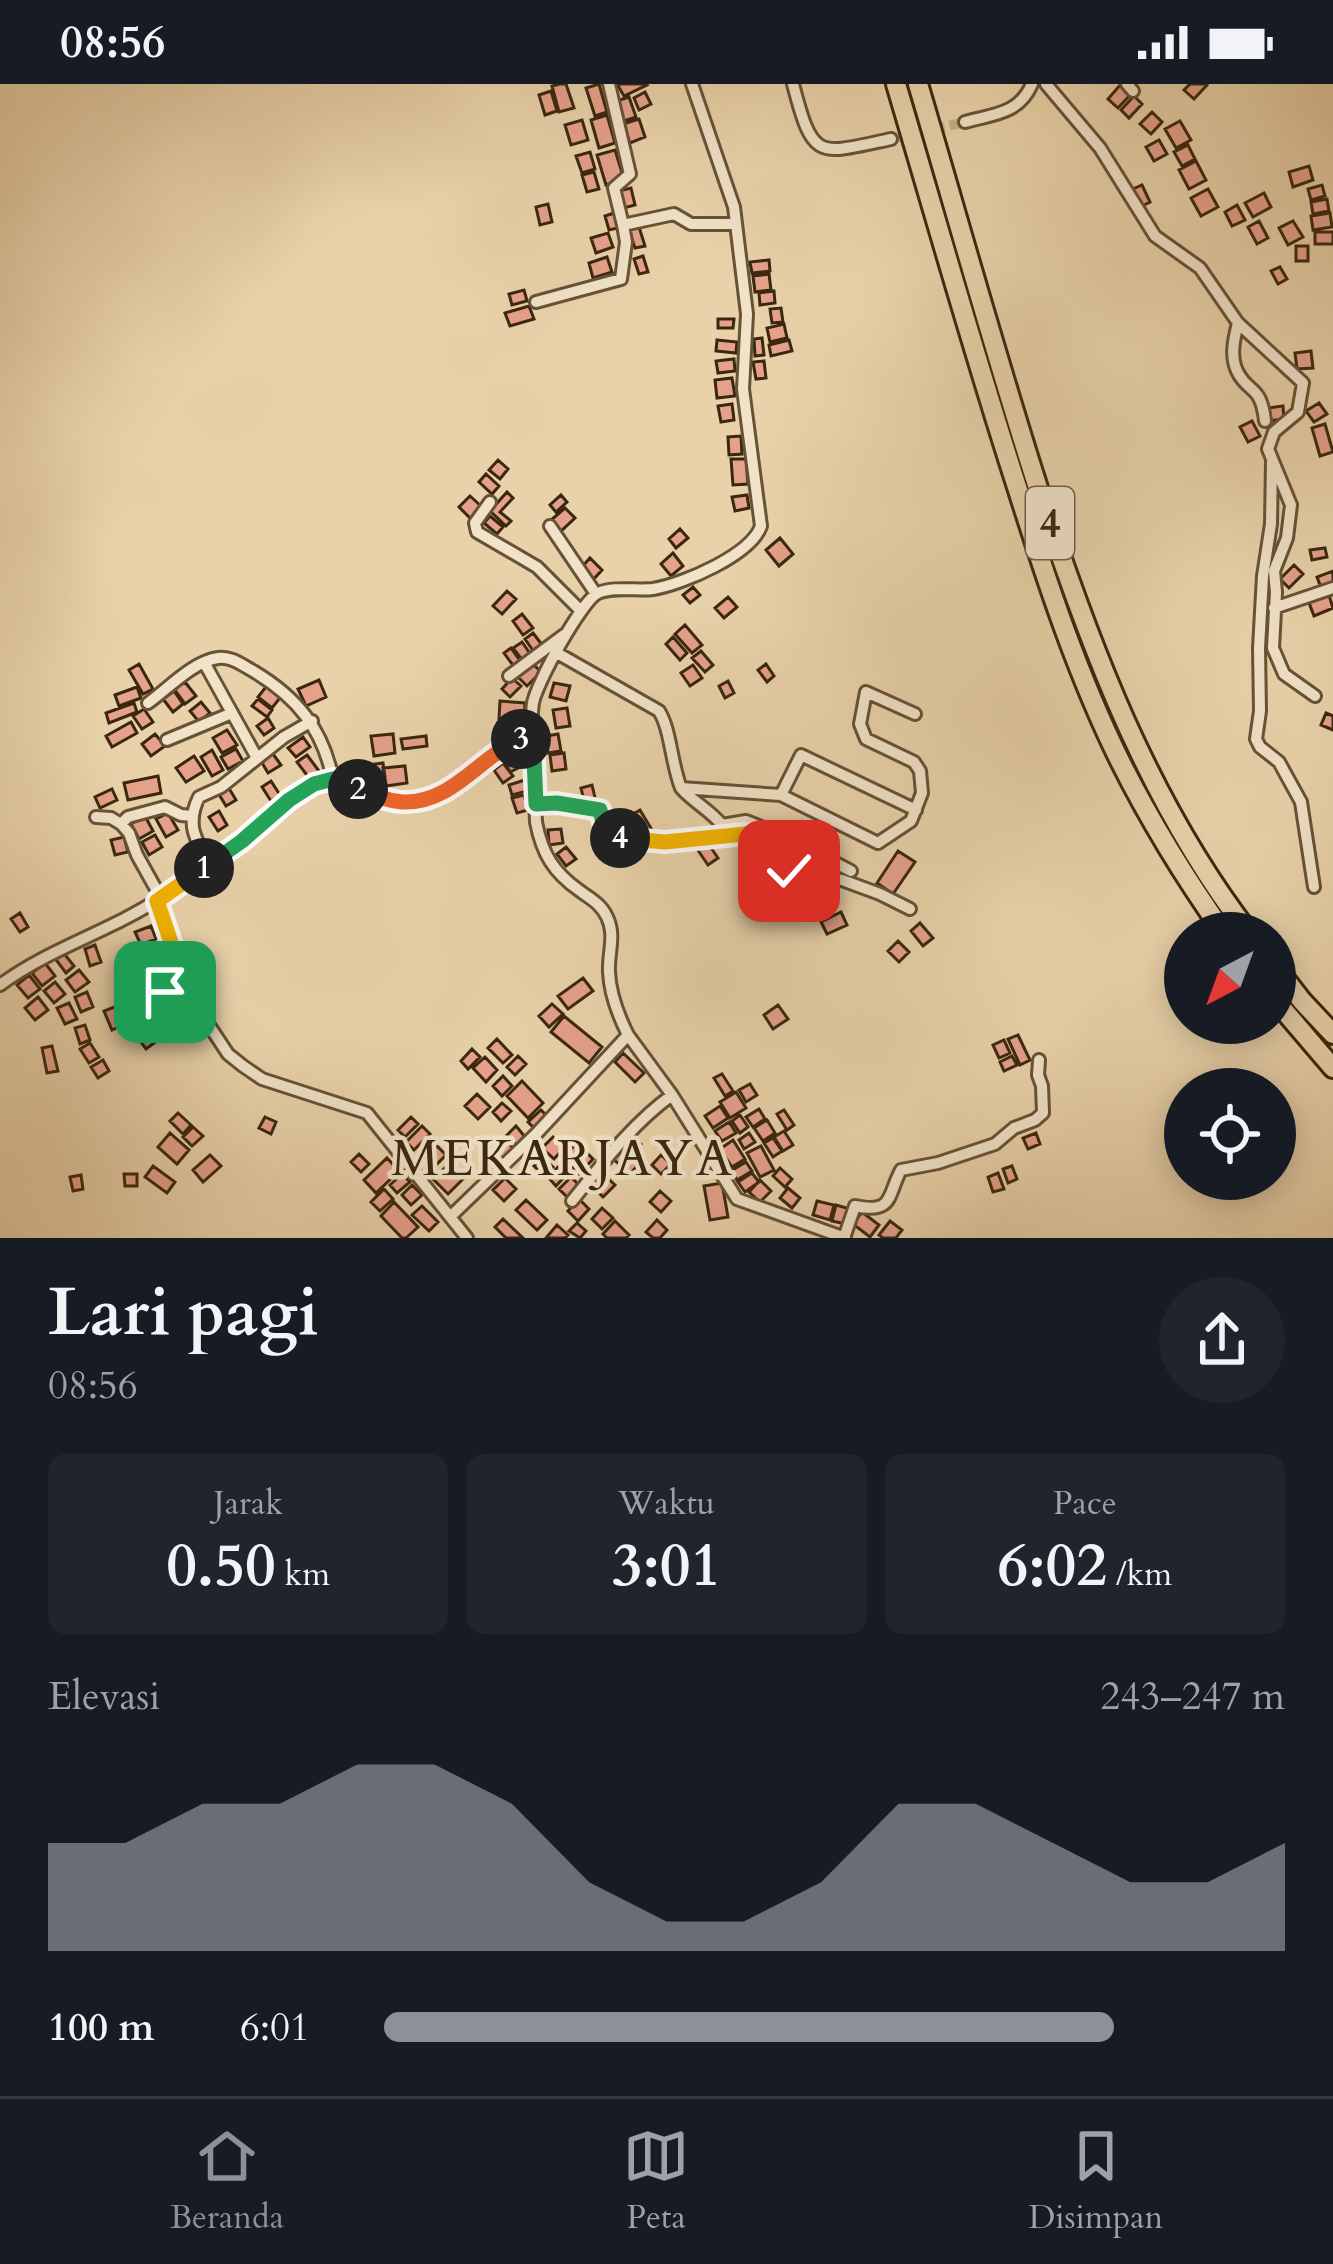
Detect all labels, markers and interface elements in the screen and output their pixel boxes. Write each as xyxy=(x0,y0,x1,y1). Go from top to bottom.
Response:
text: 08:56 xyxy=(60,12,165,73)
road number: 4 xyxy=(1026,487,1074,559)
pin: 3 xyxy=(491,709,551,769)
text: 3 xyxy=(513,716,529,761)
pin: 2 xyxy=(328,759,388,819)
text: 2 xyxy=(350,766,366,811)
pin: 4 xyxy=(590,808,650,868)
text: 4 xyxy=(612,815,628,860)
pin xyxy=(738,820,840,922)
pin: 1 xyxy=(174,838,234,898)
icon: check xyxy=(756,838,822,904)
text: 1 xyxy=(196,845,212,890)
north arrow xyxy=(1164,912,1296,1044)
map controls xyxy=(1164,912,1296,1200)
pin xyxy=(114,941,216,1043)
icon: arrive xyxy=(132,959,198,1025)
button: locate xyxy=(1164,1068,1296,1200)
district label: MEKARJAYA xyxy=(391,1124,735,1194)
text: Lari pagi xyxy=(48,1269,319,1358)
button: share xyxy=(1159,1277,1285,1403)
text: 08:56 xyxy=(48,1359,138,1412)
text: Jarak xyxy=(213,1481,283,1526)
text: Waktu xyxy=(618,1481,715,1526)
text: Pace xyxy=(1053,1481,1117,1526)
text: 0.50 xyxy=(166,1526,276,1607)
text: 3:01 xyxy=(612,1526,721,1607)
text: 6:02 xyxy=(997,1526,1107,1607)
text: km xyxy=(276,1552,330,1597)
text: /km xyxy=(1107,1552,1172,1597)
text: Elevasi xyxy=(48,1670,160,1723)
text: 243–247 m xyxy=(1100,1670,1285,1723)
text: 100 m xyxy=(48,2001,154,2054)
text: 6:01 xyxy=(240,2001,310,2054)
tab: Beranda xyxy=(170,2123,284,2240)
tab: Peta xyxy=(623,2123,689,2240)
tab: Disimpan xyxy=(1028,2123,1163,2240)

